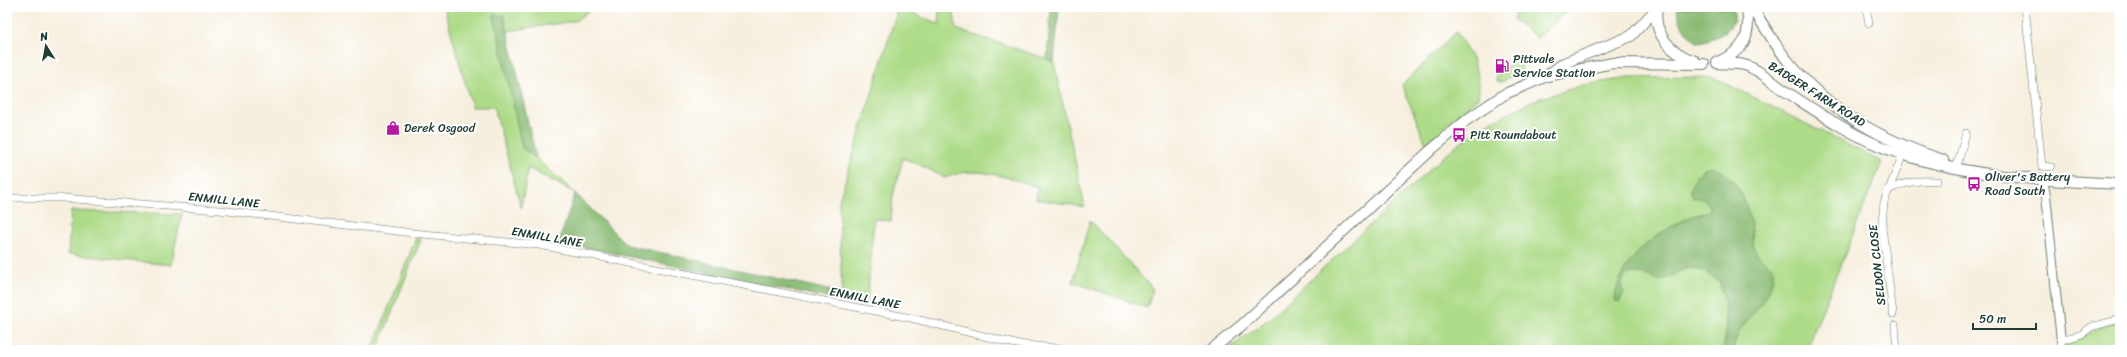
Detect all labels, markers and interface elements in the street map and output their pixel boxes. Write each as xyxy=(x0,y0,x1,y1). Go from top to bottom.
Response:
north arrow xyxy=(26,26,66,66)
text: N xyxy=(38,27,50,47)
place label: Pittvale Service Station xyxy=(1513,48,1596,84)
street label: BADGER FARM ROAD xyxy=(1764,55,1870,133)
fuel station icon: Pittvale Service Station xyxy=(1494,58,1510,74)
place label: Derek Osgood xyxy=(404,117,476,139)
shop icon: Derek Osgood xyxy=(385,120,401,136)
place label: Pitt Roundabout xyxy=(1470,124,1556,146)
bus stop icon: Pitt Roundabout xyxy=(1451,127,1467,143)
place label: Oliver's Battery Road South xyxy=(1985,166,2071,202)
bus stop icon: Oliver's Battery Road South xyxy=(1966,176,1982,192)
street label: ENMILL LANE xyxy=(187,185,262,215)
street label: ENMILL LANE xyxy=(510,220,585,254)
street label: SELDON CLOSE xyxy=(1862,222,1892,306)
street label: ENMILL LANE xyxy=(828,280,904,316)
scale bar xyxy=(1973,305,2036,331)
text: 50 m xyxy=(1979,308,2006,330)

